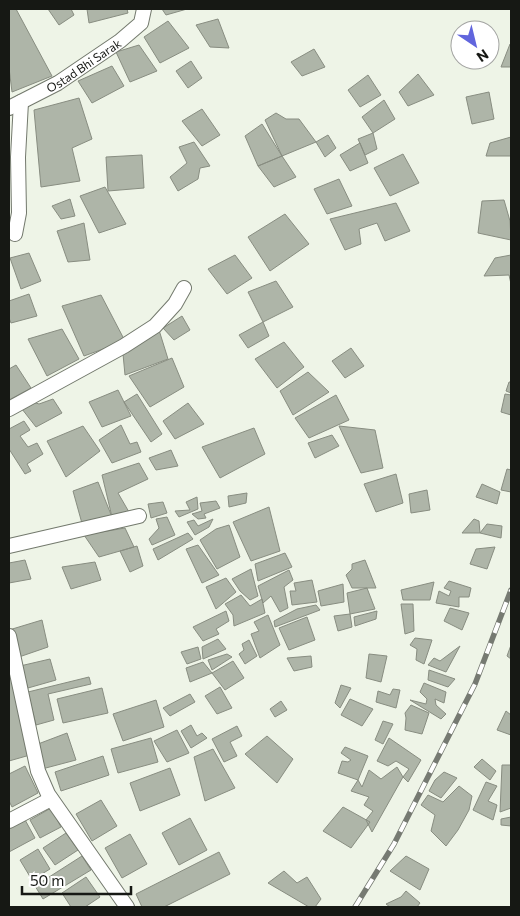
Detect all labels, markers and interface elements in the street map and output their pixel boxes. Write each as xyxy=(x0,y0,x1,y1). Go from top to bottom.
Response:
north arrow xyxy=(450,20,500,70)
street label: Ostad Bhi Sarak xyxy=(44,35,124,95)
text: N xyxy=(474,46,492,66)
scale bar xyxy=(22,864,131,896)
text: 50 m xyxy=(30,871,64,889)

